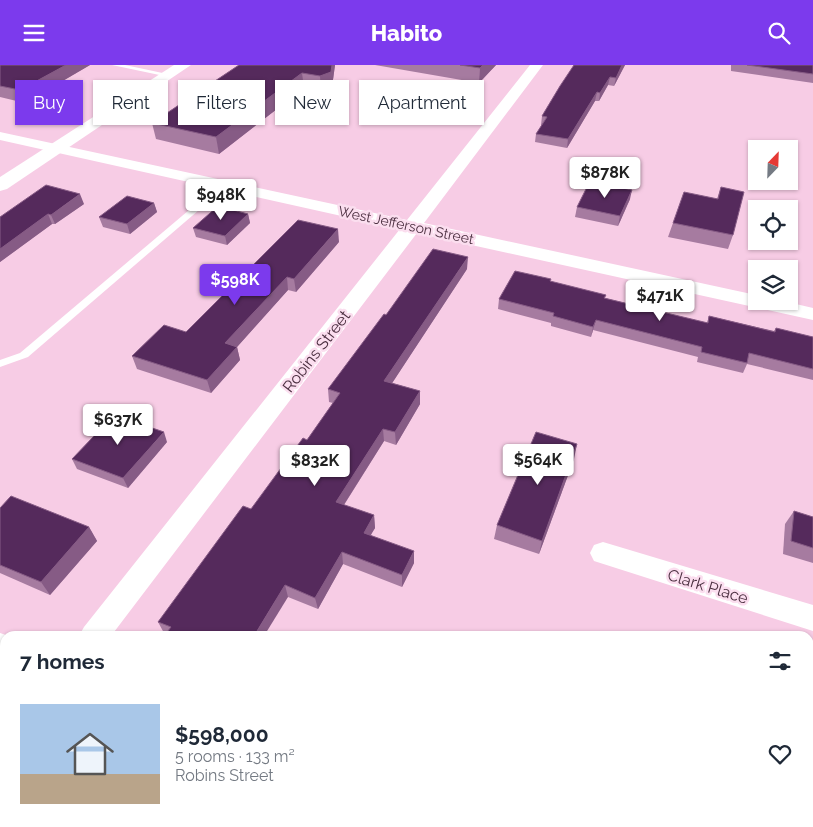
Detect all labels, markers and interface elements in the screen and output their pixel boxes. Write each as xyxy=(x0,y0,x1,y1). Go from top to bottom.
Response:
icon: menu xyxy=(20,19,48,47)
icon: search xyxy=(765,19,793,47)
text: Habito xyxy=(371,20,442,46)
chip: Buy xyxy=(15,80,83,125)
chip: Rent xyxy=(93,80,168,125)
chip: Filters xyxy=(178,80,265,125)
chip: New xyxy=(275,80,349,125)
chip: Apartment xyxy=(359,80,484,125)
north arrow xyxy=(748,140,798,190)
map controls xyxy=(748,140,798,310)
pin: $878K xyxy=(570,157,640,199)
text: $878K xyxy=(580,163,630,182)
pin: $948K xyxy=(186,179,256,221)
text: $948K xyxy=(196,185,246,204)
button: locate xyxy=(748,200,798,250)
street label: West Jefferson Street xyxy=(337,203,475,247)
button: layers xyxy=(748,260,798,310)
pin: $598K xyxy=(200,263,270,306)
text: $598K xyxy=(211,270,259,289)
pin: $471K xyxy=(625,279,695,322)
text: $471K xyxy=(637,286,683,305)
street label: Robins Street xyxy=(279,306,355,396)
pin: $637K xyxy=(83,403,153,446)
text: $637K xyxy=(94,410,142,429)
pin: $564K xyxy=(503,443,573,486)
pin: $832K xyxy=(280,445,350,487)
text: $564K xyxy=(514,450,562,469)
text: $832K xyxy=(291,451,339,470)
street label: Clark Place xyxy=(665,565,750,608)
icon: filters xyxy=(766,647,794,675)
text: 7 homes xyxy=(20,649,105,674)
text: $598,000 xyxy=(175,722,269,747)
icon: home xyxy=(60,724,120,784)
icon: heart xyxy=(766,740,794,768)
text: 5 rooms · 133 m² xyxy=(175,747,295,766)
text: Robins Street xyxy=(175,766,274,785)

